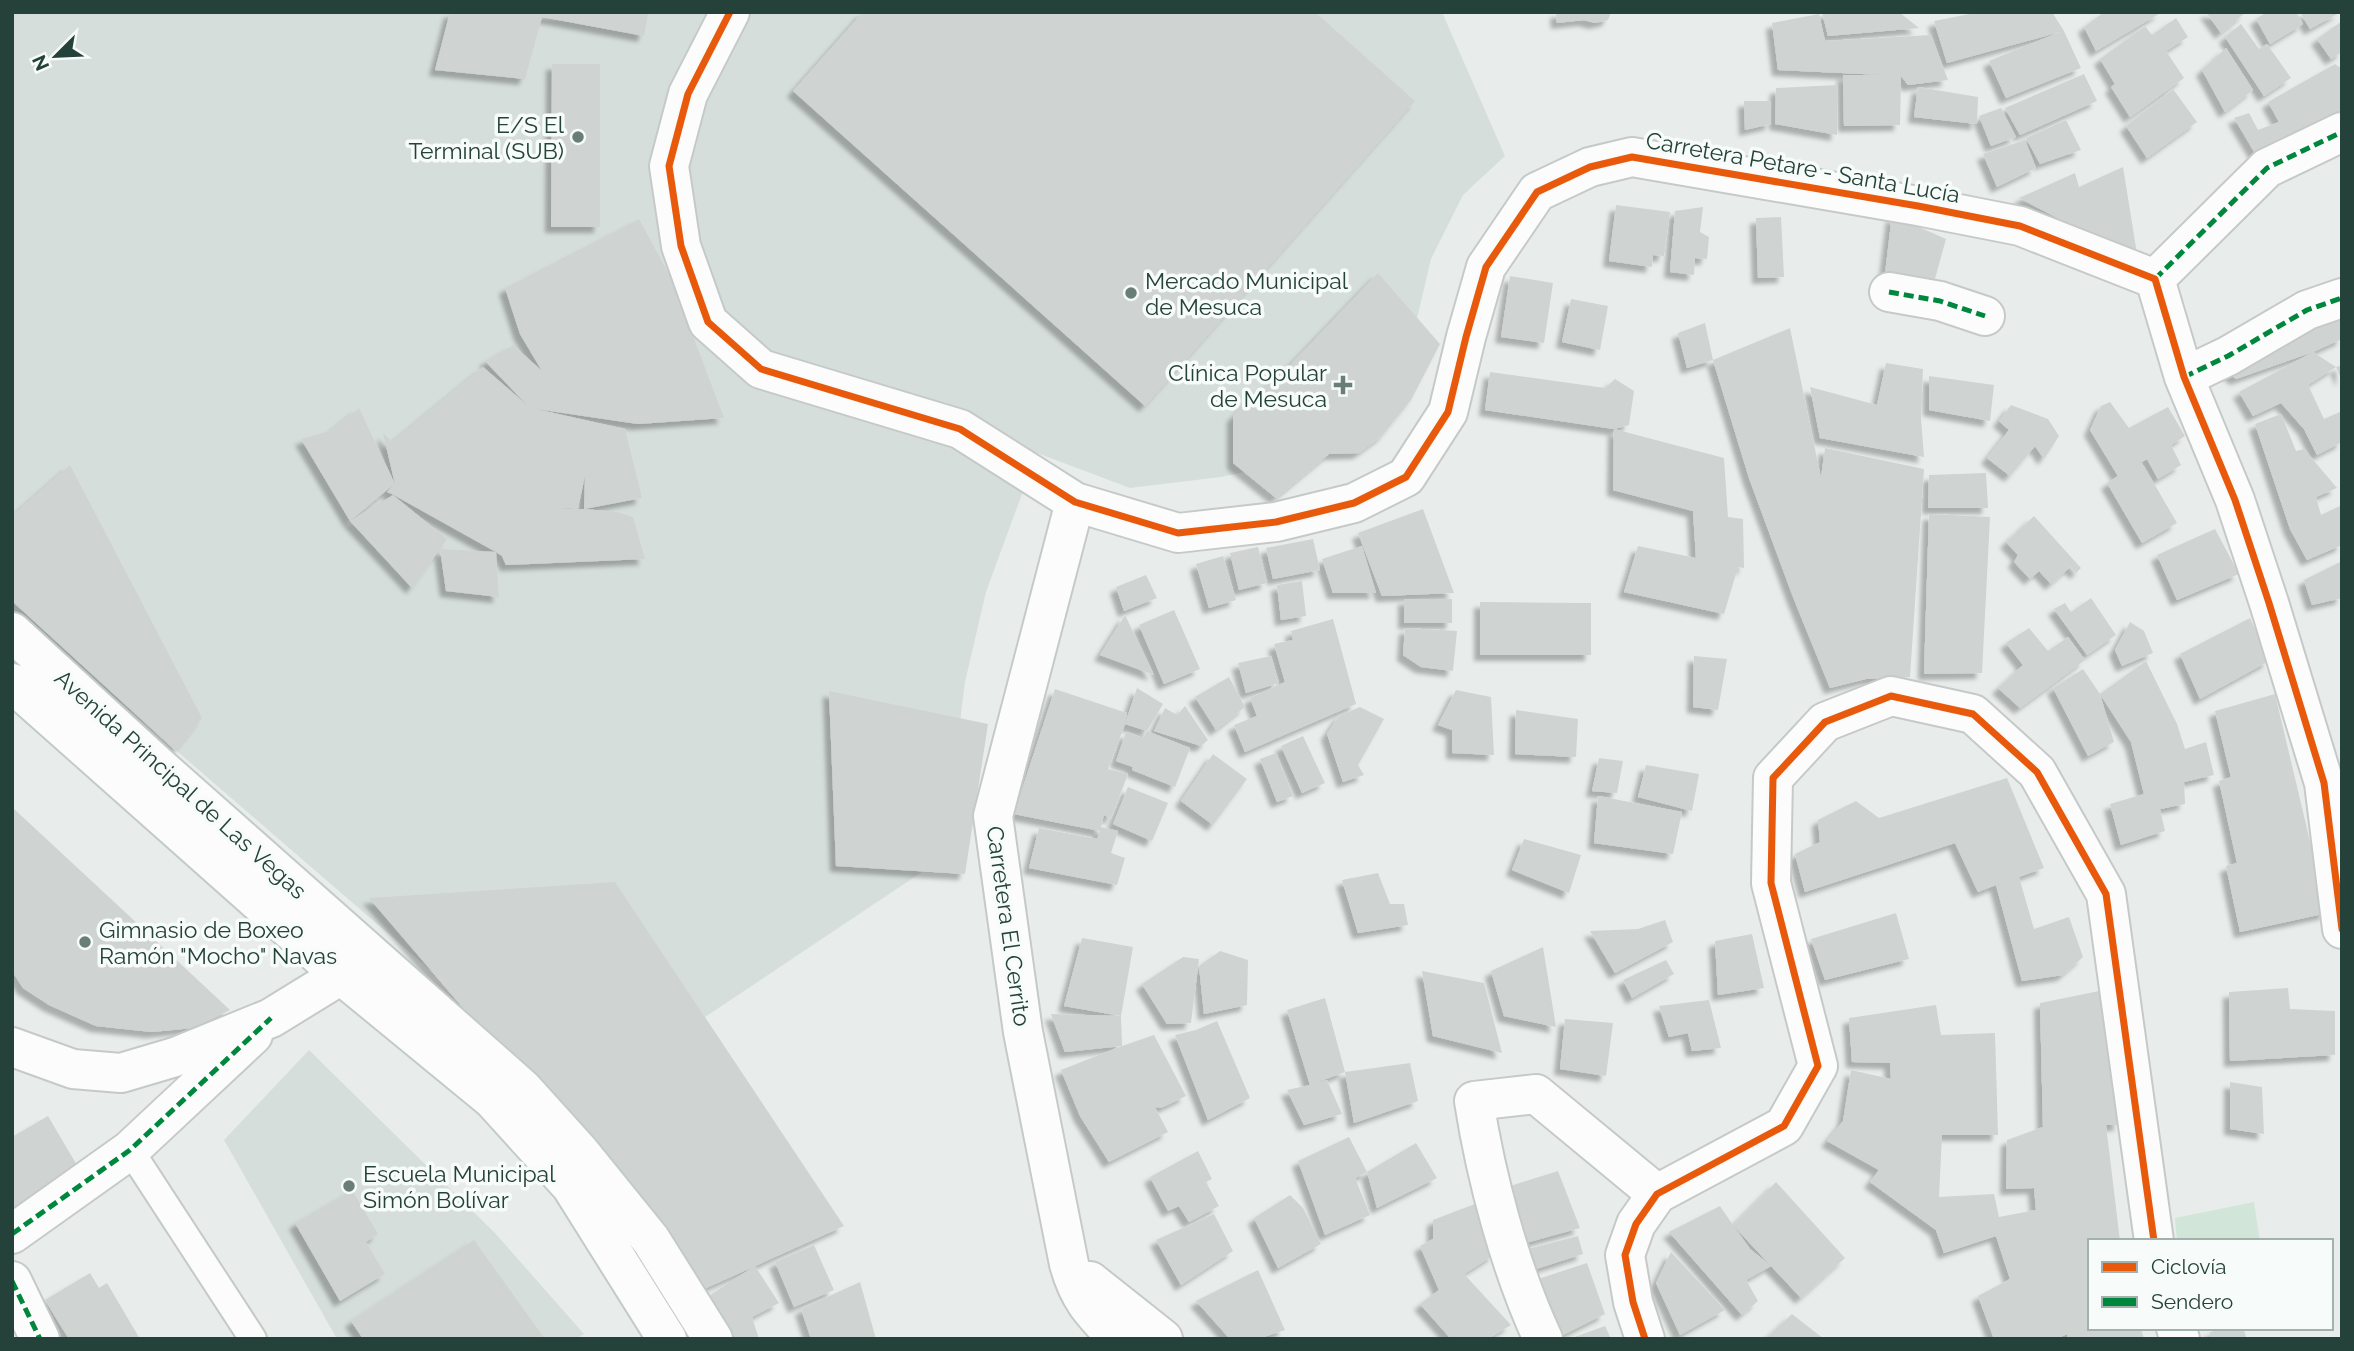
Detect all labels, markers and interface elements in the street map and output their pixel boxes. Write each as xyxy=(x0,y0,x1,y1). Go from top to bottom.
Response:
north arrow xyxy=(21,21,91,91)
text: N xyxy=(27,52,53,74)
place label: E/S El Terminal (SUB) xyxy=(408,111,565,164)
street label: Carretera Petare - Santa Lucía xyxy=(1644,126,1962,208)
marker: E/S El Terminal (SUB) xyxy=(570,129,586,145)
place label: Mercado Municipal de Mesuca xyxy=(1145,267,1349,320)
marker: Mercado Municipal de Mesuca xyxy=(1123,285,1139,301)
place label: Clínica Popular de Mesuca xyxy=(1168,359,1327,412)
marker: Clínica Popular de Mesuca xyxy=(1333,375,1353,395)
street label: Avenida Principal de Las Vegas xyxy=(50,664,312,904)
street label: Carretera El Cerrito xyxy=(982,824,1036,1028)
place label: Gimnasio de Boxeo Ramón "Mocho" Navas xyxy=(99,916,337,969)
marker: Gimnasio de Boxeo Ramón "Mocho" Navas xyxy=(77,934,93,950)
place label: Escuela Municipal Simón Bolívar xyxy=(363,1160,556,1213)
marker: Escuela Municipal Simón Bolívar xyxy=(341,1178,357,1194)
legend xyxy=(2088,1239,2333,1330)
text: Ciclovía xyxy=(2151,1254,2227,1279)
text: Sendero xyxy=(2151,1289,2233,1314)

